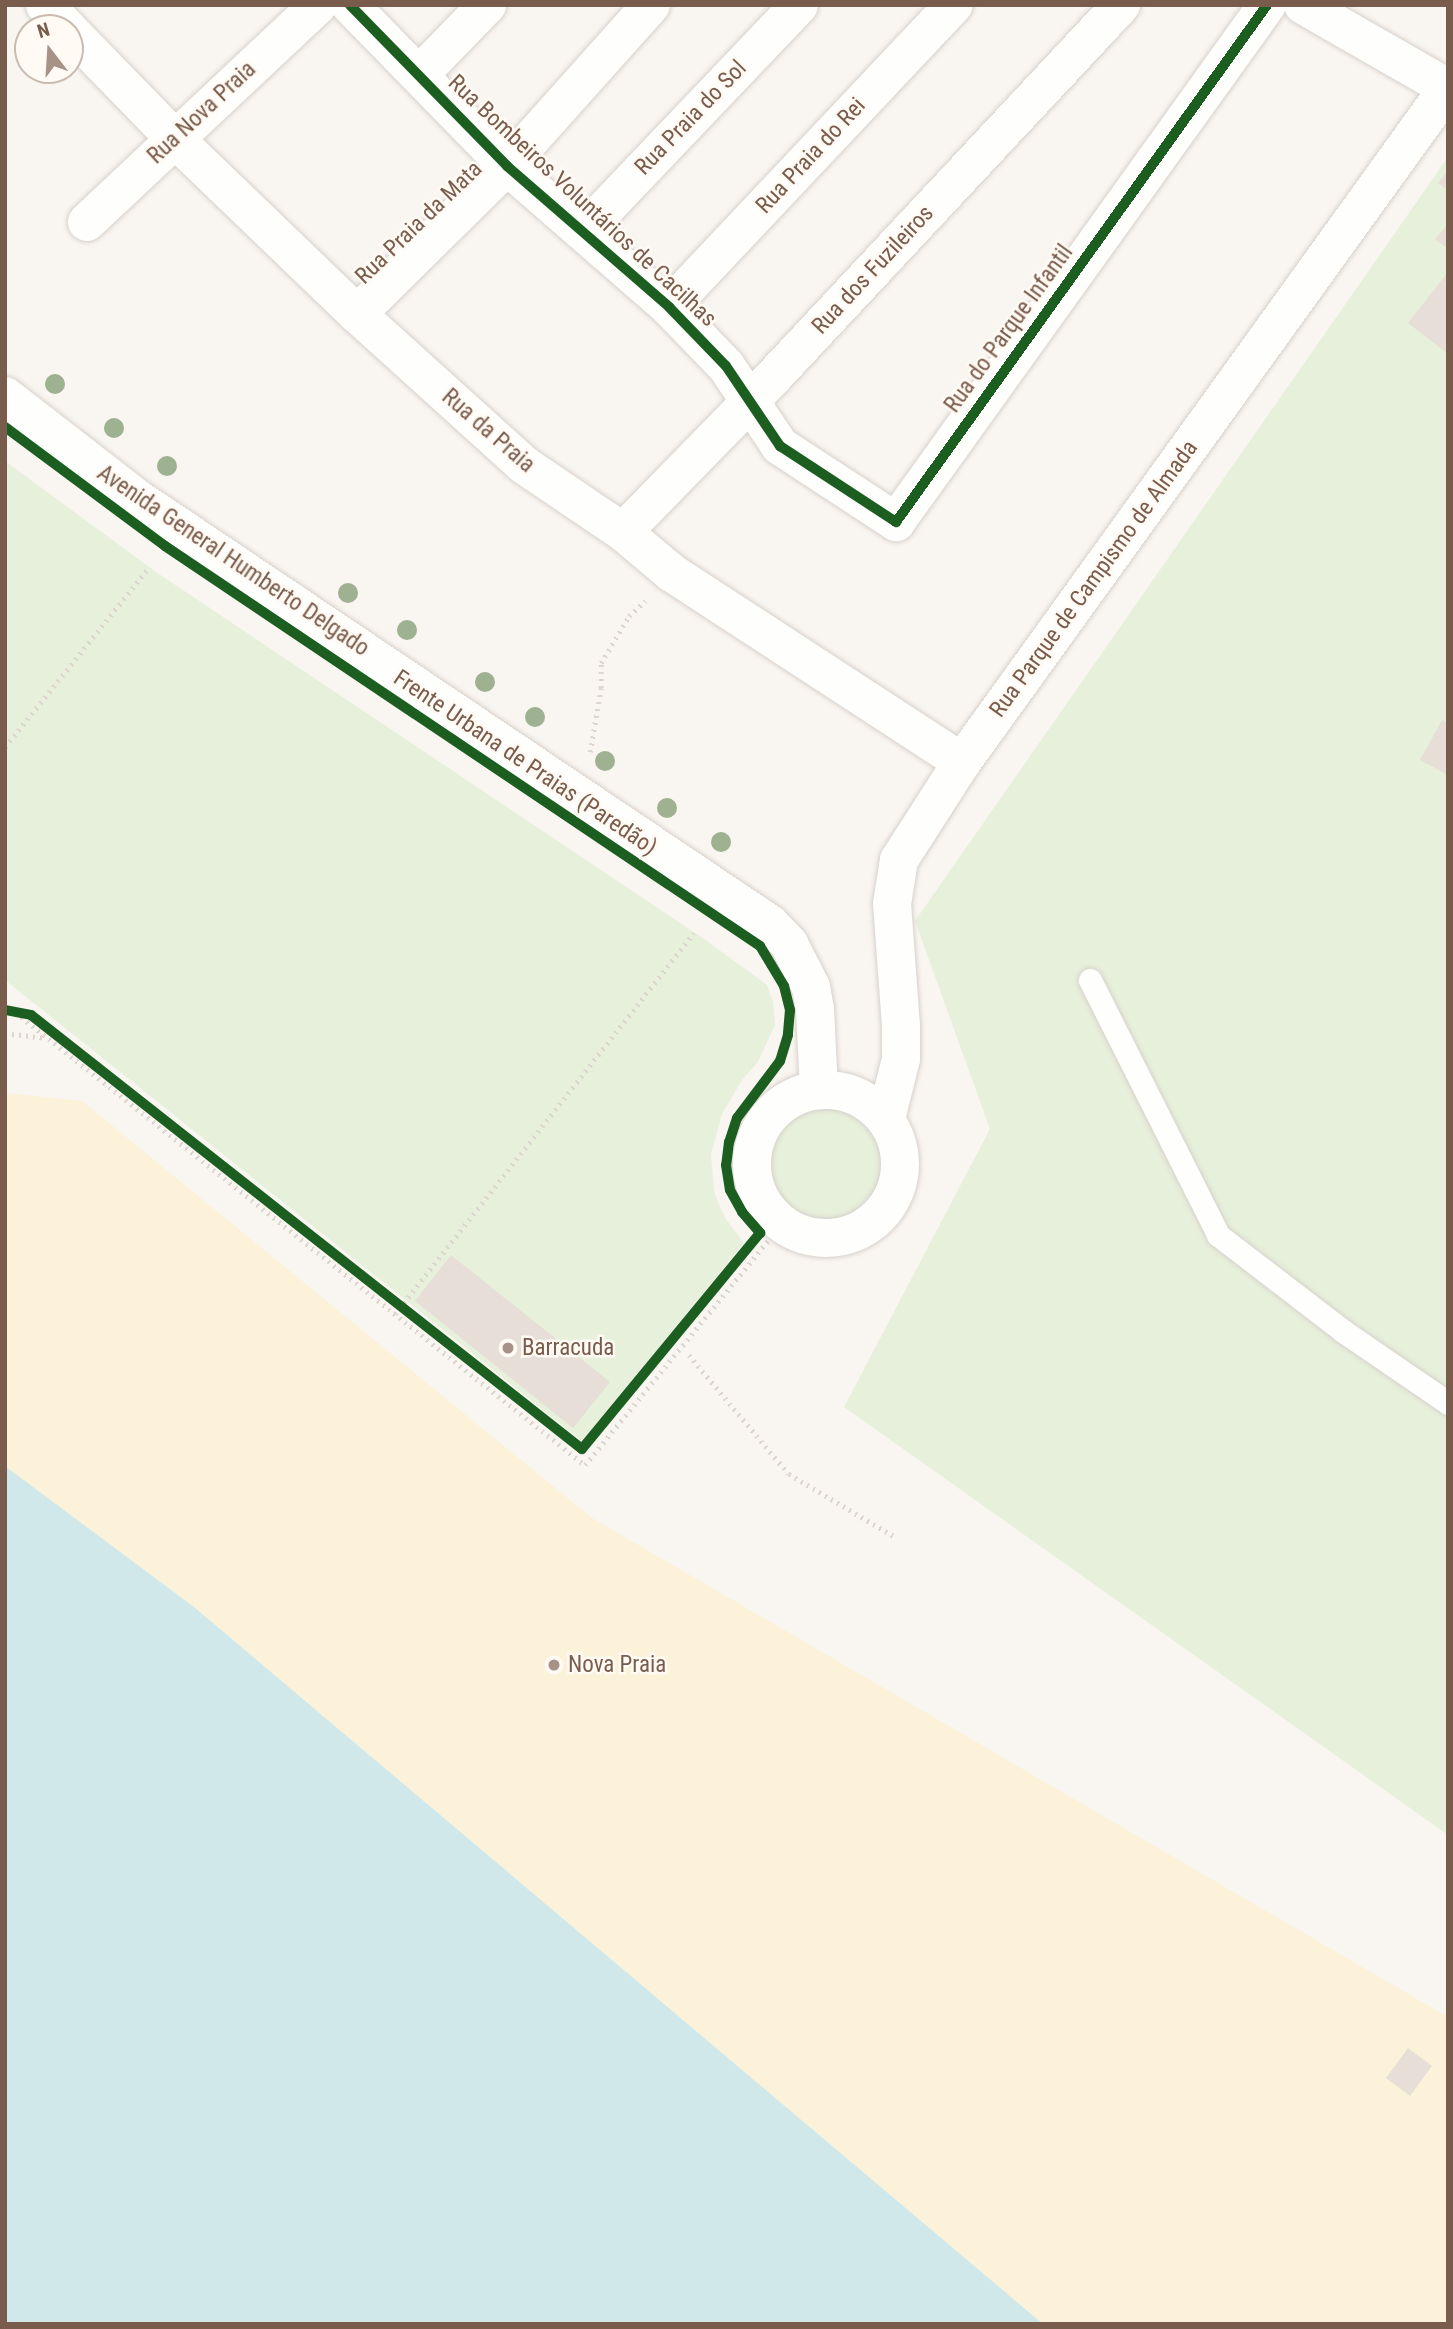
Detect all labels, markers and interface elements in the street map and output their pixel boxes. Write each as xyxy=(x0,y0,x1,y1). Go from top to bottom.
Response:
north arrow xyxy=(14,14,84,84)
text: N xyxy=(34,18,52,43)
street label: Rua Praia do Sol xyxy=(629,55,753,181)
street label: Rua Nova Praia xyxy=(142,56,262,170)
street label: Rua Bombeiros Voluntários de Cacilhas xyxy=(442,69,722,333)
street label: Rua Praia do Rei xyxy=(750,92,872,220)
street label: Rua Praia da Mata xyxy=(350,156,488,290)
street label: Rua dos Fuzileiros xyxy=(806,200,940,340)
street label: Rua do Parque Infantil xyxy=(939,240,1079,418)
street label: Rua da Praia xyxy=(436,383,540,479)
street label: Rua Parque de Campismo de Almada xyxy=(984,435,1204,723)
street label: Avenida General Humberto Delgado xyxy=(92,460,374,662)
street label: Frente Urbana de Praias (Paredão) xyxy=(388,664,662,862)
place label: Barracuda xyxy=(522,1334,614,1362)
marker: Barracuda xyxy=(500,1340,516,1356)
place label: Nova Praia xyxy=(568,1651,666,1679)
marker: Nova Praia xyxy=(546,1657,562,1673)

